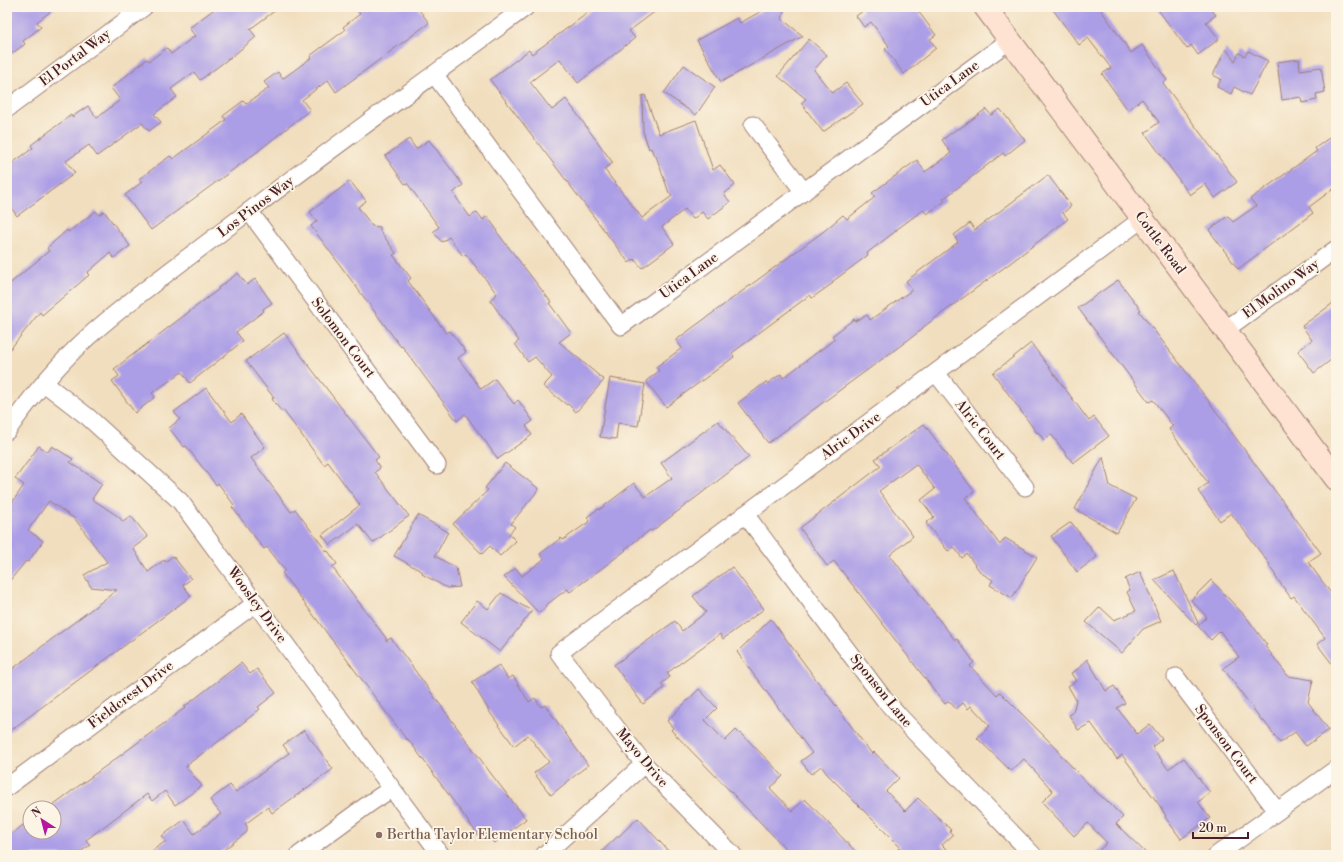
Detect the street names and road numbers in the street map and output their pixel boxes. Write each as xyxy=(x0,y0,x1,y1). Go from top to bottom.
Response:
street label: El Portal Way xyxy=(36,25,114,91)
street label: Utica Lane xyxy=(917,57,983,111)
street label: Los Pinos Way xyxy=(214,172,298,242)
street label: Cottle Road xyxy=(1131,208,1189,278)
street label: Utica Lane xyxy=(656,249,722,303)
street label: El Molino Way xyxy=(1239,255,1323,323)
street label: Solomon Court xyxy=(307,294,379,382)
street label: Alric Court xyxy=(950,395,1009,464)
street label: Alric Drive xyxy=(816,408,885,465)
street label: Woosley Drive xyxy=(223,562,291,647)
street label: Sponson Lane xyxy=(846,651,916,731)
street label: Fieldcrest Drive xyxy=(85,657,177,733)
street label: Sponson Court xyxy=(1190,701,1262,787)
street label: Mayo Drive xyxy=(612,725,672,791)

